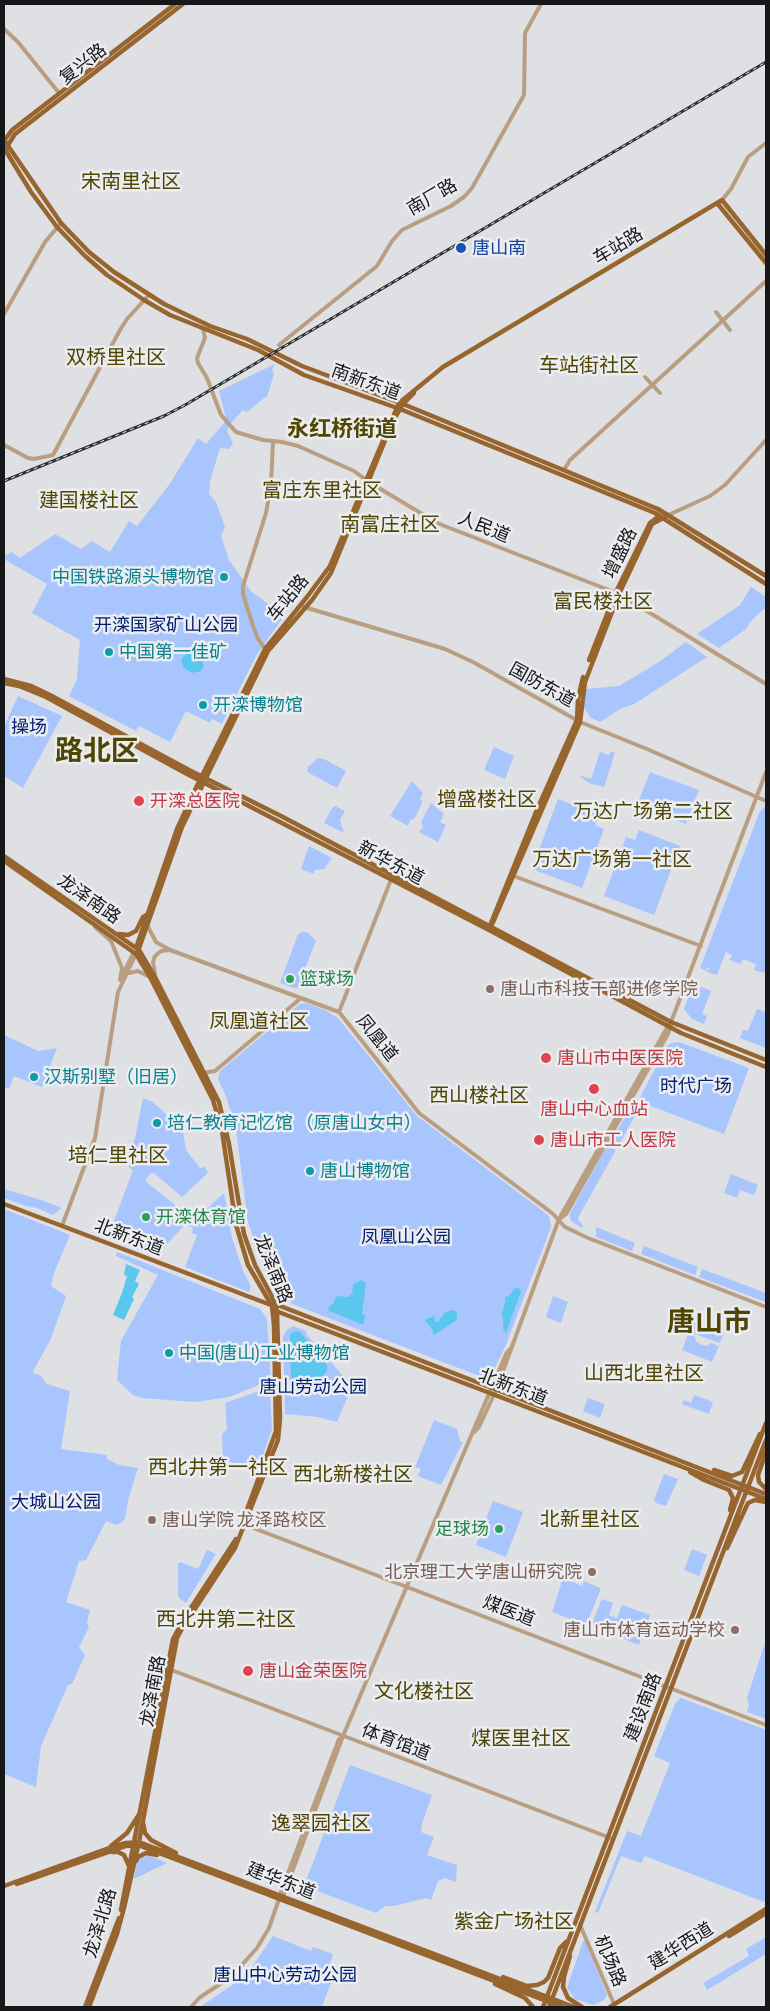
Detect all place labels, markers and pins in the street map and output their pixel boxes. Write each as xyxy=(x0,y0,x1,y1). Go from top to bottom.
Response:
place label: 唐山南 xyxy=(472,237,526,259)
marker: 唐山南 xyxy=(454,241,468,255)
place label: 中国铁路源头博物馆 xyxy=(52,566,214,588)
marker: 中国铁路源头博物馆 xyxy=(218,571,230,583)
place label: 中国第一佳矿 xyxy=(119,641,227,663)
marker: 中国第一佳矿 xyxy=(103,646,115,658)
place label: 开滦博物馆 xyxy=(213,694,303,716)
marker: 开滦博物馆 xyxy=(197,699,209,711)
place label: 开滦总医院 xyxy=(150,790,240,812)
marker: 开滦总医院 xyxy=(132,794,146,808)
place label: 篮球场 xyxy=(300,968,354,990)
marker: 篮球场 xyxy=(284,973,296,985)
place label: 唐山市科技干部进修学院 xyxy=(500,978,698,1000)
marker: 唐山市科技干部进修学院 xyxy=(484,983,496,995)
place label: 唐山市中医医院 xyxy=(557,1047,683,1069)
marker: 唐山市中医医院 xyxy=(539,1051,553,1065)
place label: 汉斯别墅（旧居） xyxy=(44,1066,188,1088)
marker: 汉斯别墅（旧居） xyxy=(28,1071,40,1083)
marker: 唐山中心血站 xyxy=(587,1082,601,1096)
place label: 唐山中心血站 xyxy=(540,1098,648,1120)
place label: 培仁教育记忆馆 （原唐山女中） xyxy=(167,1112,421,1134)
marker: 培仁教育记忆馆 （原唐山女中） xyxy=(151,1117,163,1129)
place label: 唐山市工人医院 xyxy=(550,1129,676,1151)
marker: 唐山市工人医院 xyxy=(532,1133,546,1147)
place label: 唐山博物馆 xyxy=(320,1160,410,1182)
marker: 唐山博物馆 xyxy=(304,1165,316,1177)
place label: 开滦体育馆 xyxy=(156,1206,246,1228)
marker: 开滦体育馆 xyxy=(140,1211,152,1223)
place label: 中国(唐山)工业博物馆 xyxy=(179,1342,350,1364)
marker: 中国(唐山)工业博物馆 xyxy=(163,1347,175,1359)
place label: 唐山学院 龙泽路校区 xyxy=(162,1509,326,1531)
marker: 唐山学院 龙泽路校区 xyxy=(146,1514,158,1526)
place label: 足球场 xyxy=(435,1518,489,1540)
marker: 足球场 xyxy=(493,1523,505,1535)
place label: 北京理工大学唐山研究院 xyxy=(384,1561,582,1583)
marker: 北京理工大学唐山研究院 xyxy=(586,1566,598,1578)
place label: 唐山市体育运动学校 xyxy=(563,1619,725,1641)
marker: 唐山市体育运动学校 xyxy=(729,1624,741,1636)
place label: 唐山金荣医院 xyxy=(259,1660,367,1682)
marker: 唐山金荣医院 xyxy=(241,1664,255,1678)

